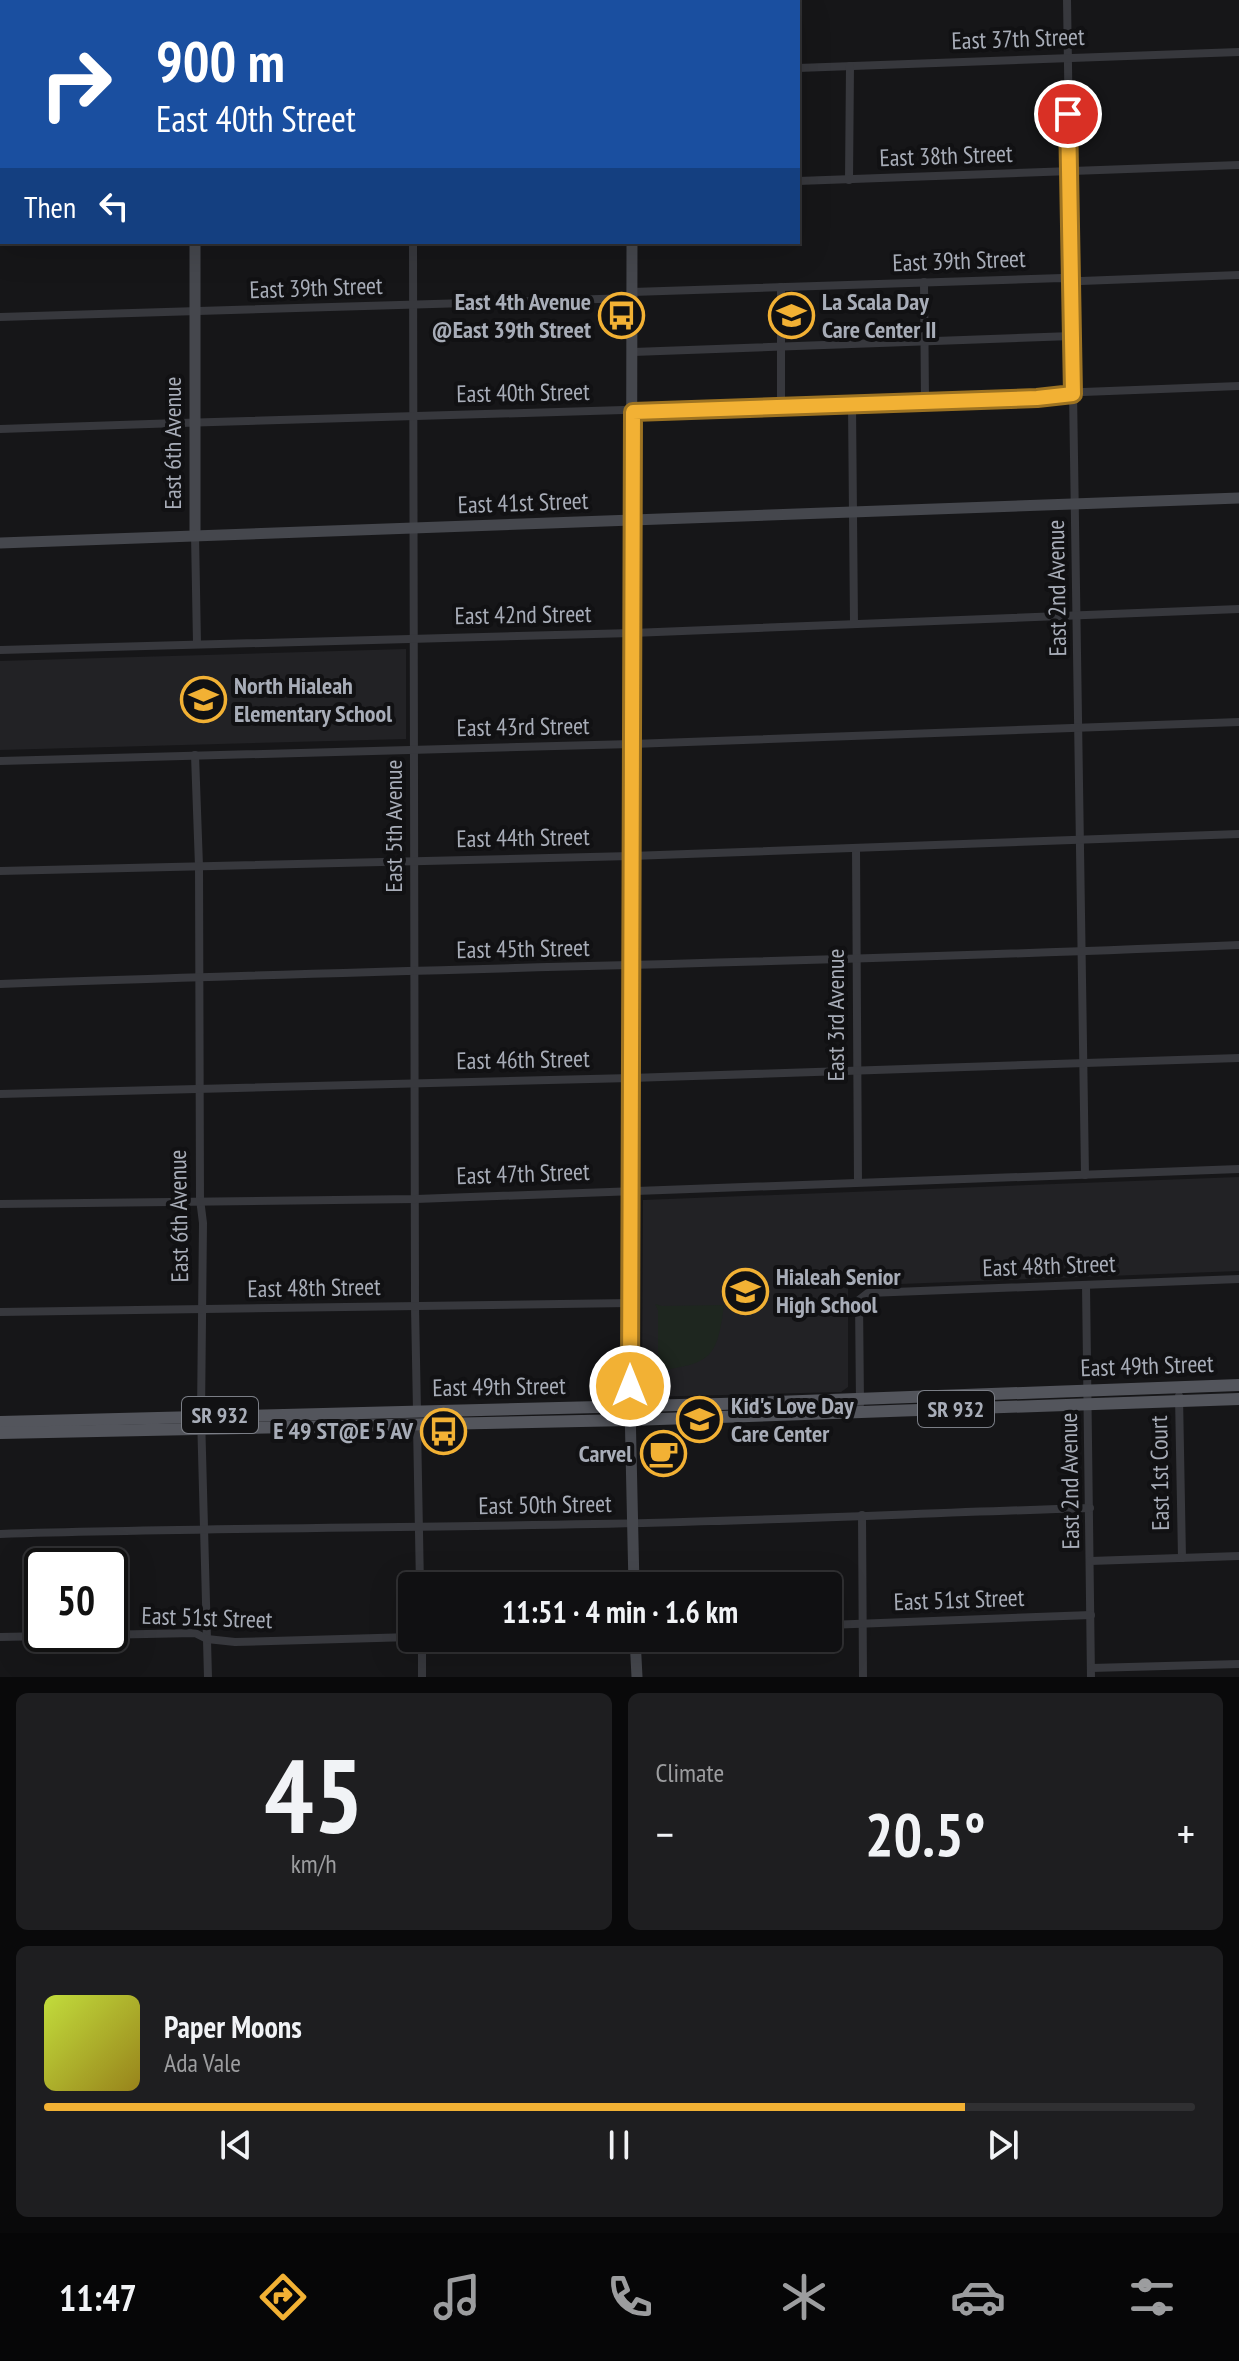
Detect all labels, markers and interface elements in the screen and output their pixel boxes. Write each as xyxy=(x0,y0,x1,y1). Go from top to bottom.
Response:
street label: East 37th Street xyxy=(951,21,1085,56)
text: 900 m xyxy=(156,25,285,97)
icon: right xyxy=(24,32,128,136)
pin xyxy=(1034,80,1102,148)
icon: arrive xyxy=(1046,92,1090,136)
text: East 40th Street xyxy=(156,95,356,142)
street label: East 38th Street xyxy=(879,138,1013,173)
icon: left xyxy=(92,184,136,228)
text: Then xyxy=(24,187,76,226)
street label: East 39th Street xyxy=(892,243,1026,278)
street label: East 39th Street xyxy=(249,270,383,305)
place label: East 4th Avenue @East 39th Street xyxy=(432,286,591,345)
place label: La Scala Day Care Center II xyxy=(822,286,937,345)
bus stop icon: East 4th Avenue @East 39th Street xyxy=(598,292,646,340)
school or university icon: La Scala Day Care Center II xyxy=(767,292,815,340)
street label: East 40th Street xyxy=(456,376,590,409)
street label: East 6th Avenue xyxy=(157,377,188,509)
street label: East 41st Street xyxy=(457,485,589,520)
street label: East 2nd Avenue xyxy=(1040,519,1073,657)
street label: East 42nd Street xyxy=(454,598,592,631)
place label: North Hialeah Elementary School xyxy=(234,670,392,729)
school or university icon: North Hialeah Elementary School xyxy=(179,676,227,724)
street label: East 43rd Street xyxy=(456,710,590,743)
street label: East 5th Avenue xyxy=(378,760,409,892)
street label: East 44th Street xyxy=(456,821,590,854)
street label: East 45th Street xyxy=(456,932,590,965)
street label: East 3rd Avenue xyxy=(820,949,851,1081)
street label: East 46th Street xyxy=(456,1043,590,1076)
street label: East 6th Avenue xyxy=(162,1149,195,1283)
street label: East 47th Street xyxy=(456,1156,590,1191)
street label: East 48th Street xyxy=(982,1248,1116,1283)
place label: Hialeah Senior High School xyxy=(776,1261,901,1320)
school or university icon: Hialeah Senior High School xyxy=(721,1267,769,1315)
street label: East 48th Street xyxy=(247,1271,381,1304)
position arrow xyxy=(588,1344,672,1428)
street label: East 49th Street xyxy=(1080,1348,1214,1383)
street label: East 49th Street xyxy=(432,1370,566,1403)
place label: Kid's Love Day Care Center xyxy=(731,1390,854,1449)
road number: SR 932 xyxy=(918,1391,994,1427)
school or university icon: Kid's Love Day Care Center xyxy=(676,1396,724,1444)
road number: SR 932 xyxy=(182,1397,258,1433)
bus stop icon: E 49 ST@E 5 AV xyxy=(420,1407,468,1455)
street label: East 2nd Avenue xyxy=(1053,1412,1086,1550)
place label: E 49 ST@E 5 AV xyxy=(273,1415,414,1446)
street label: East 1st Court xyxy=(1143,1415,1176,1531)
cafe icon: Carvel xyxy=(639,1430,687,1478)
place label: Carvel xyxy=(579,1438,632,1469)
street label: East 50th Street xyxy=(478,1488,612,1521)
speed limit sign: 50 xyxy=(24,1548,128,1652)
street label: East 51st Street xyxy=(893,1582,1025,1617)
text: 11:51 · 4 min · 1.6 km xyxy=(502,1592,738,1631)
street label: East 51st Street xyxy=(141,1600,273,1635)
text: 45 xyxy=(264,1727,363,1862)
text: Climate xyxy=(656,1756,724,1789)
text: 20.5° xyxy=(865,1795,986,1873)
text: − xyxy=(656,1805,674,1862)
text: + xyxy=(1177,1805,1195,1862)
text: km/h xyxy=(291,1847,337,1880)
text: Paper Moons xyxy=(164,2007,302,2046)
text: Ada Vale xyxy=(164,2046,241,2079)
icon: previous xyxy=(214,2123,258,2167)
icon: pause xyxy=(597,2123,641,2167)
icon: next xyxy=(981,2123,1025,2167)
icon: directions xyxy=(255,2269,311,2325)
icon: music xyxy=(429,2269,485,2325)
icon: phone xyxy=(602,2269,658,2325)
icon: climate xyxy=(776,2269,832,2325)
icon: car xyxy=(950,2269,1006,2325)
icon: filters xyxy=(1124,2269,1180,2325)
text: 11:47 xyxy=(59,2274,137,2321)

